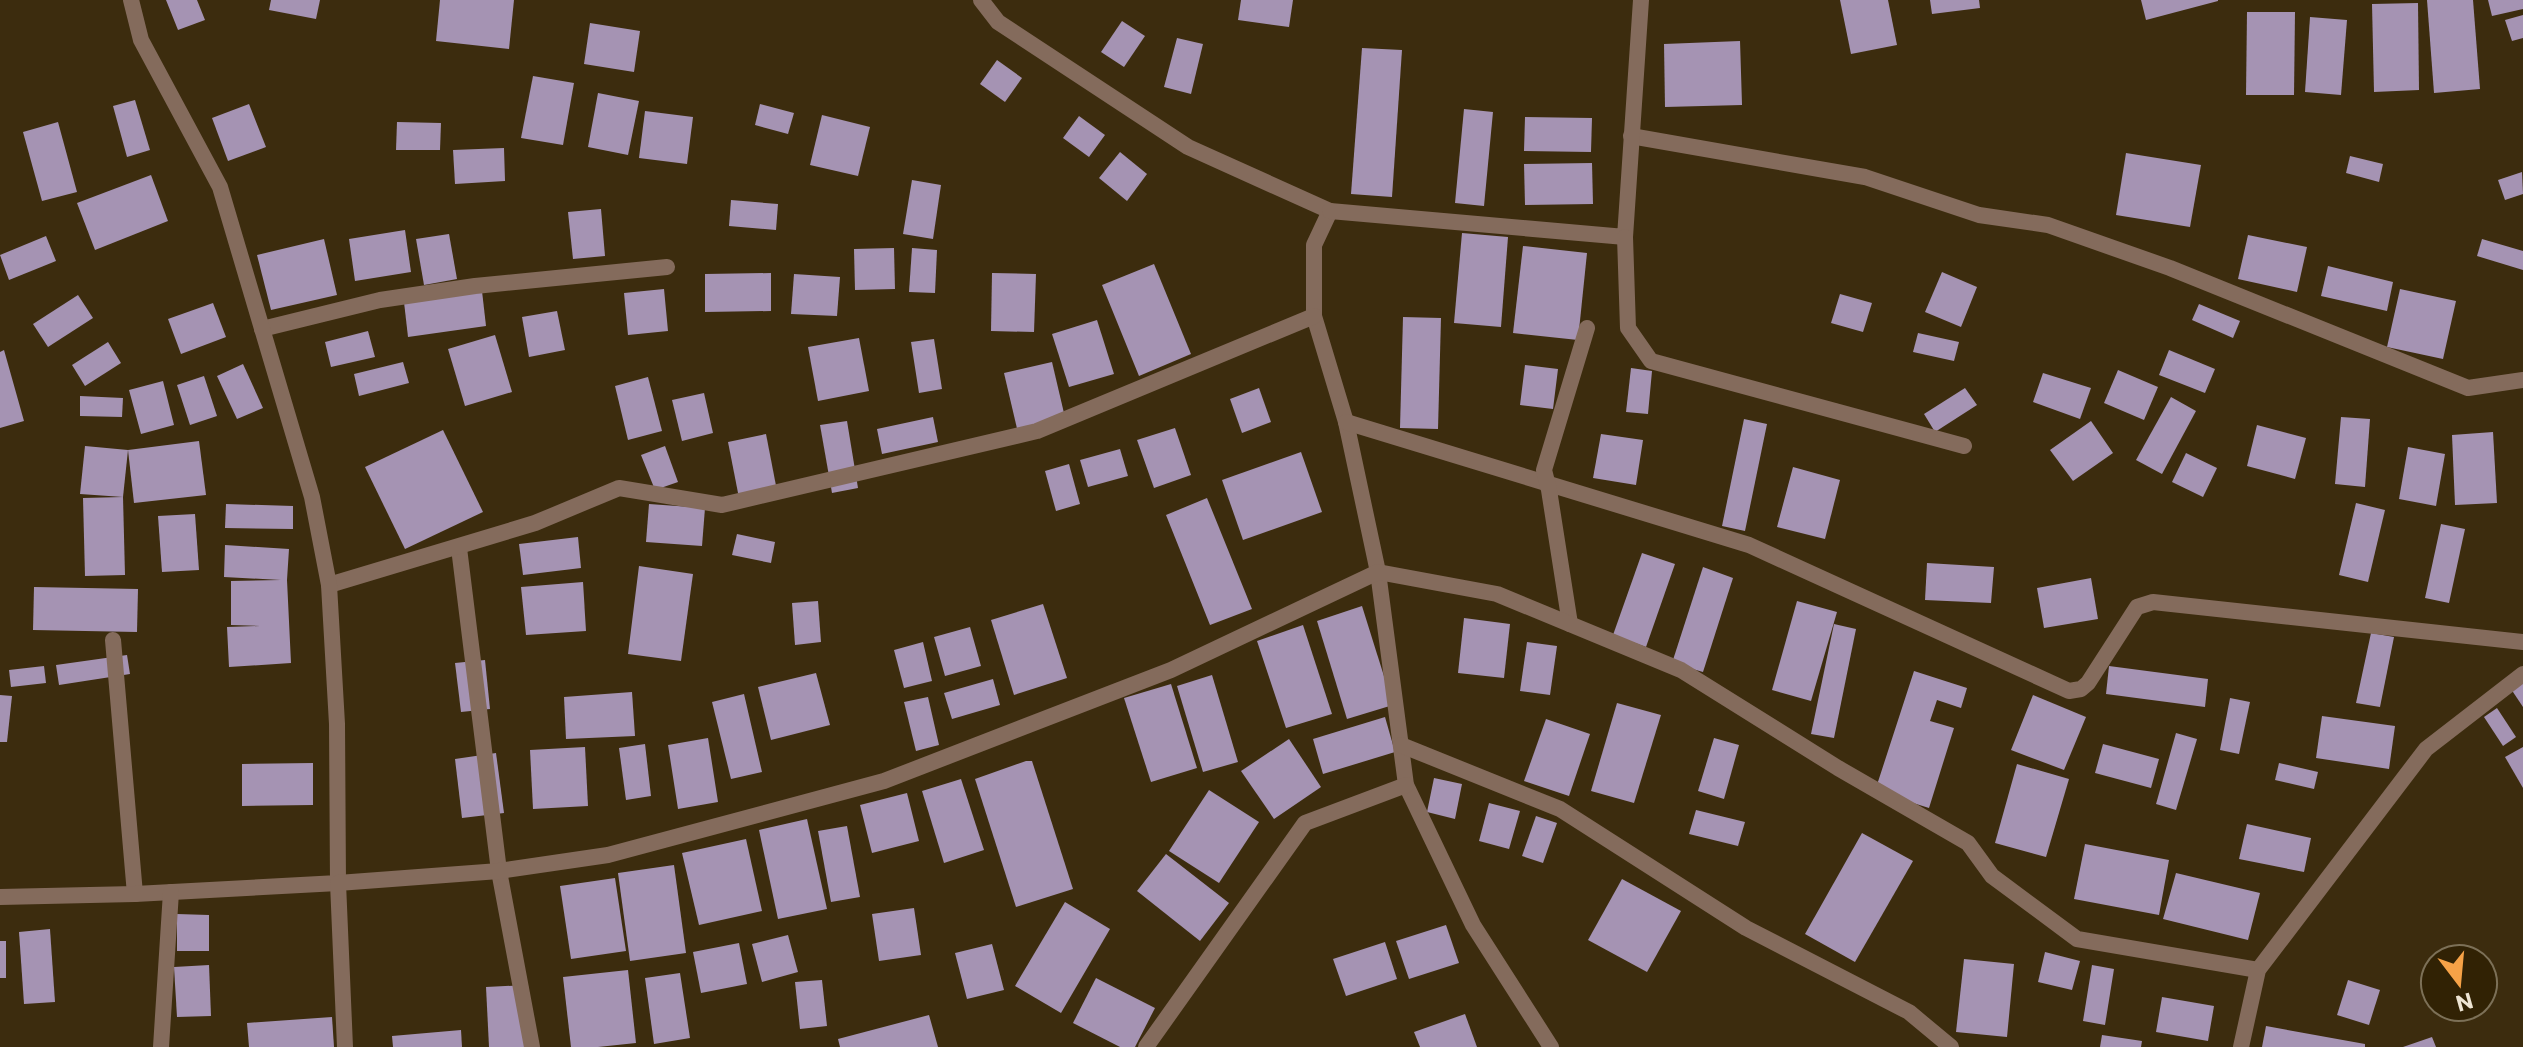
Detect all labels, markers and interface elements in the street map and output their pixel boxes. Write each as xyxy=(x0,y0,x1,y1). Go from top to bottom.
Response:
north arrow xyxy=(2419,943,2499,1023)
text: N xyxy=(2453,987,2476,1018)

